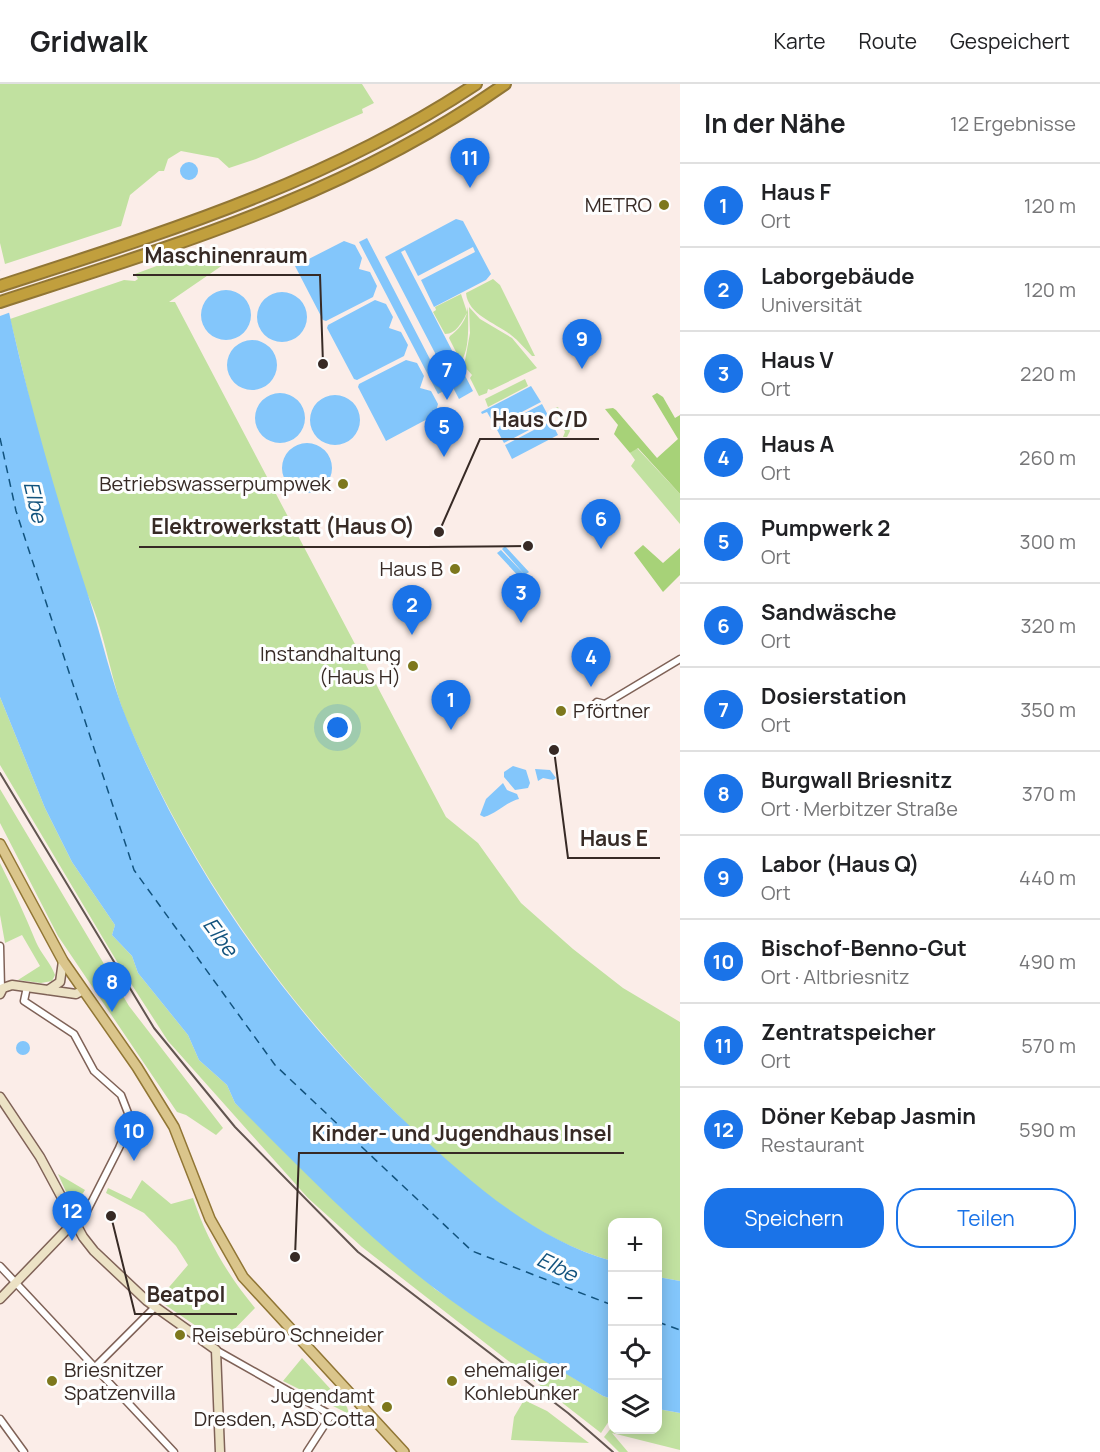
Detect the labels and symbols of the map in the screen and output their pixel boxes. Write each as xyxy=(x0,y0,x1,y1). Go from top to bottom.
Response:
pin: 11 xyxy=(450,138,490,188)
place label: METRO xyxy=(585,191,652,218)
marker: METRO xyxy=(657,198,671,212)
callout: Maschinenraum xyxy=(133,236,320,275)
text: Maschinenraum xyxy=(144,241,308,269)
pin: 9 xyxy=(562,320,602,369)
pin: 7 xyxy=(428,350,466,400)
callout: Haus C/D xyxy=(480,400,599,439)
text: Haus C/D xyxy=(492,405,588,433)
pin: 5 xyxy=(424,408,464,457)
place label: Betriebswasserpumpwek xyxy=(99,470,332,497)
marker: Betriebswasserpumpwek xyxy=(336,477,350,491)
water label: Elbe xyxy=(18,478,55,527)
pin: 6 xyxy=(582,500,620,549)
callout: Elektrowerkstatt (Haus O) xyxy=(139,508,426,547)
text: Elektrowerkstatt (Haus O) xyxy=(151,512,415,540)
place label: Haus B xyxy=(380,555,443,582)
marker: Haus B xyxy=(448,562,462,576)
pin: 3 xyxy=(502,574,540,623)
pin: 2 xyxy=(392,586,432,635)
pin: 4 xyxy=(572,638,610,687)
place label: Instandhaltung (Haus H) xyxy=(260,640,401,690)
marker: Instandhaltung (Haus H) xyxy=(406,659,420,673)
pin: 1 xyxy=(432,680,470,730)
place label: Pförtner xyxy=(573,697,650,724)
marker: Pförtner xyxy=(554,704,568,718)
your location xyxy=(323,713,352,742)
callout: Haus E xyxy=(568,819,660,858)
text: Haus E xyxy=(580,824,648,852)
water label: Elbe xyxy=(197,911,246,963)
pin: 8 xyxy=(92,962,132,1012)
pin: 10 xyxy=(114,1112,154,1161)
callout: Kinder- und Jugendhaus Insel xyxy=(299,1114,624,1153)
text: Kinder- und Jugendhaus Insel xyxy=(312,1119,612,1147)
pin: 12 xyxy=(52,1192,92,1241)
water label: Elbe xyxy=(533,1244,584,1289)
callout: Beatpol xyxy=(135,1275,237,1314)
text: Beatpol xyxy=(147,1280,225,1308)
place label: Reisebüro Schneider xyxy=(192,1321,384,1348)
marker: Reisebüro Schneider xyxy=(173,1328,187,1342)
place label: Briesnitzer Spatzenvilla xyxy=(64,1356,176,1406)
place label: ehemaliger Kohlebunker xyxy=(464,1356,579,1406)
marker: Briesnitzer Spatzenvilla xyxy=(45,1374,59,1388)
marker: ehemaliger Kohlebunker xyxy=(445,1374,459,1388)
place label: Jugendamt Dresden, ASD Cotta xyxy=(194,1382,375,1432)
marker: Jugendamt Dresden, ASD Cotta xyxy=(380,1400,394,1414)

